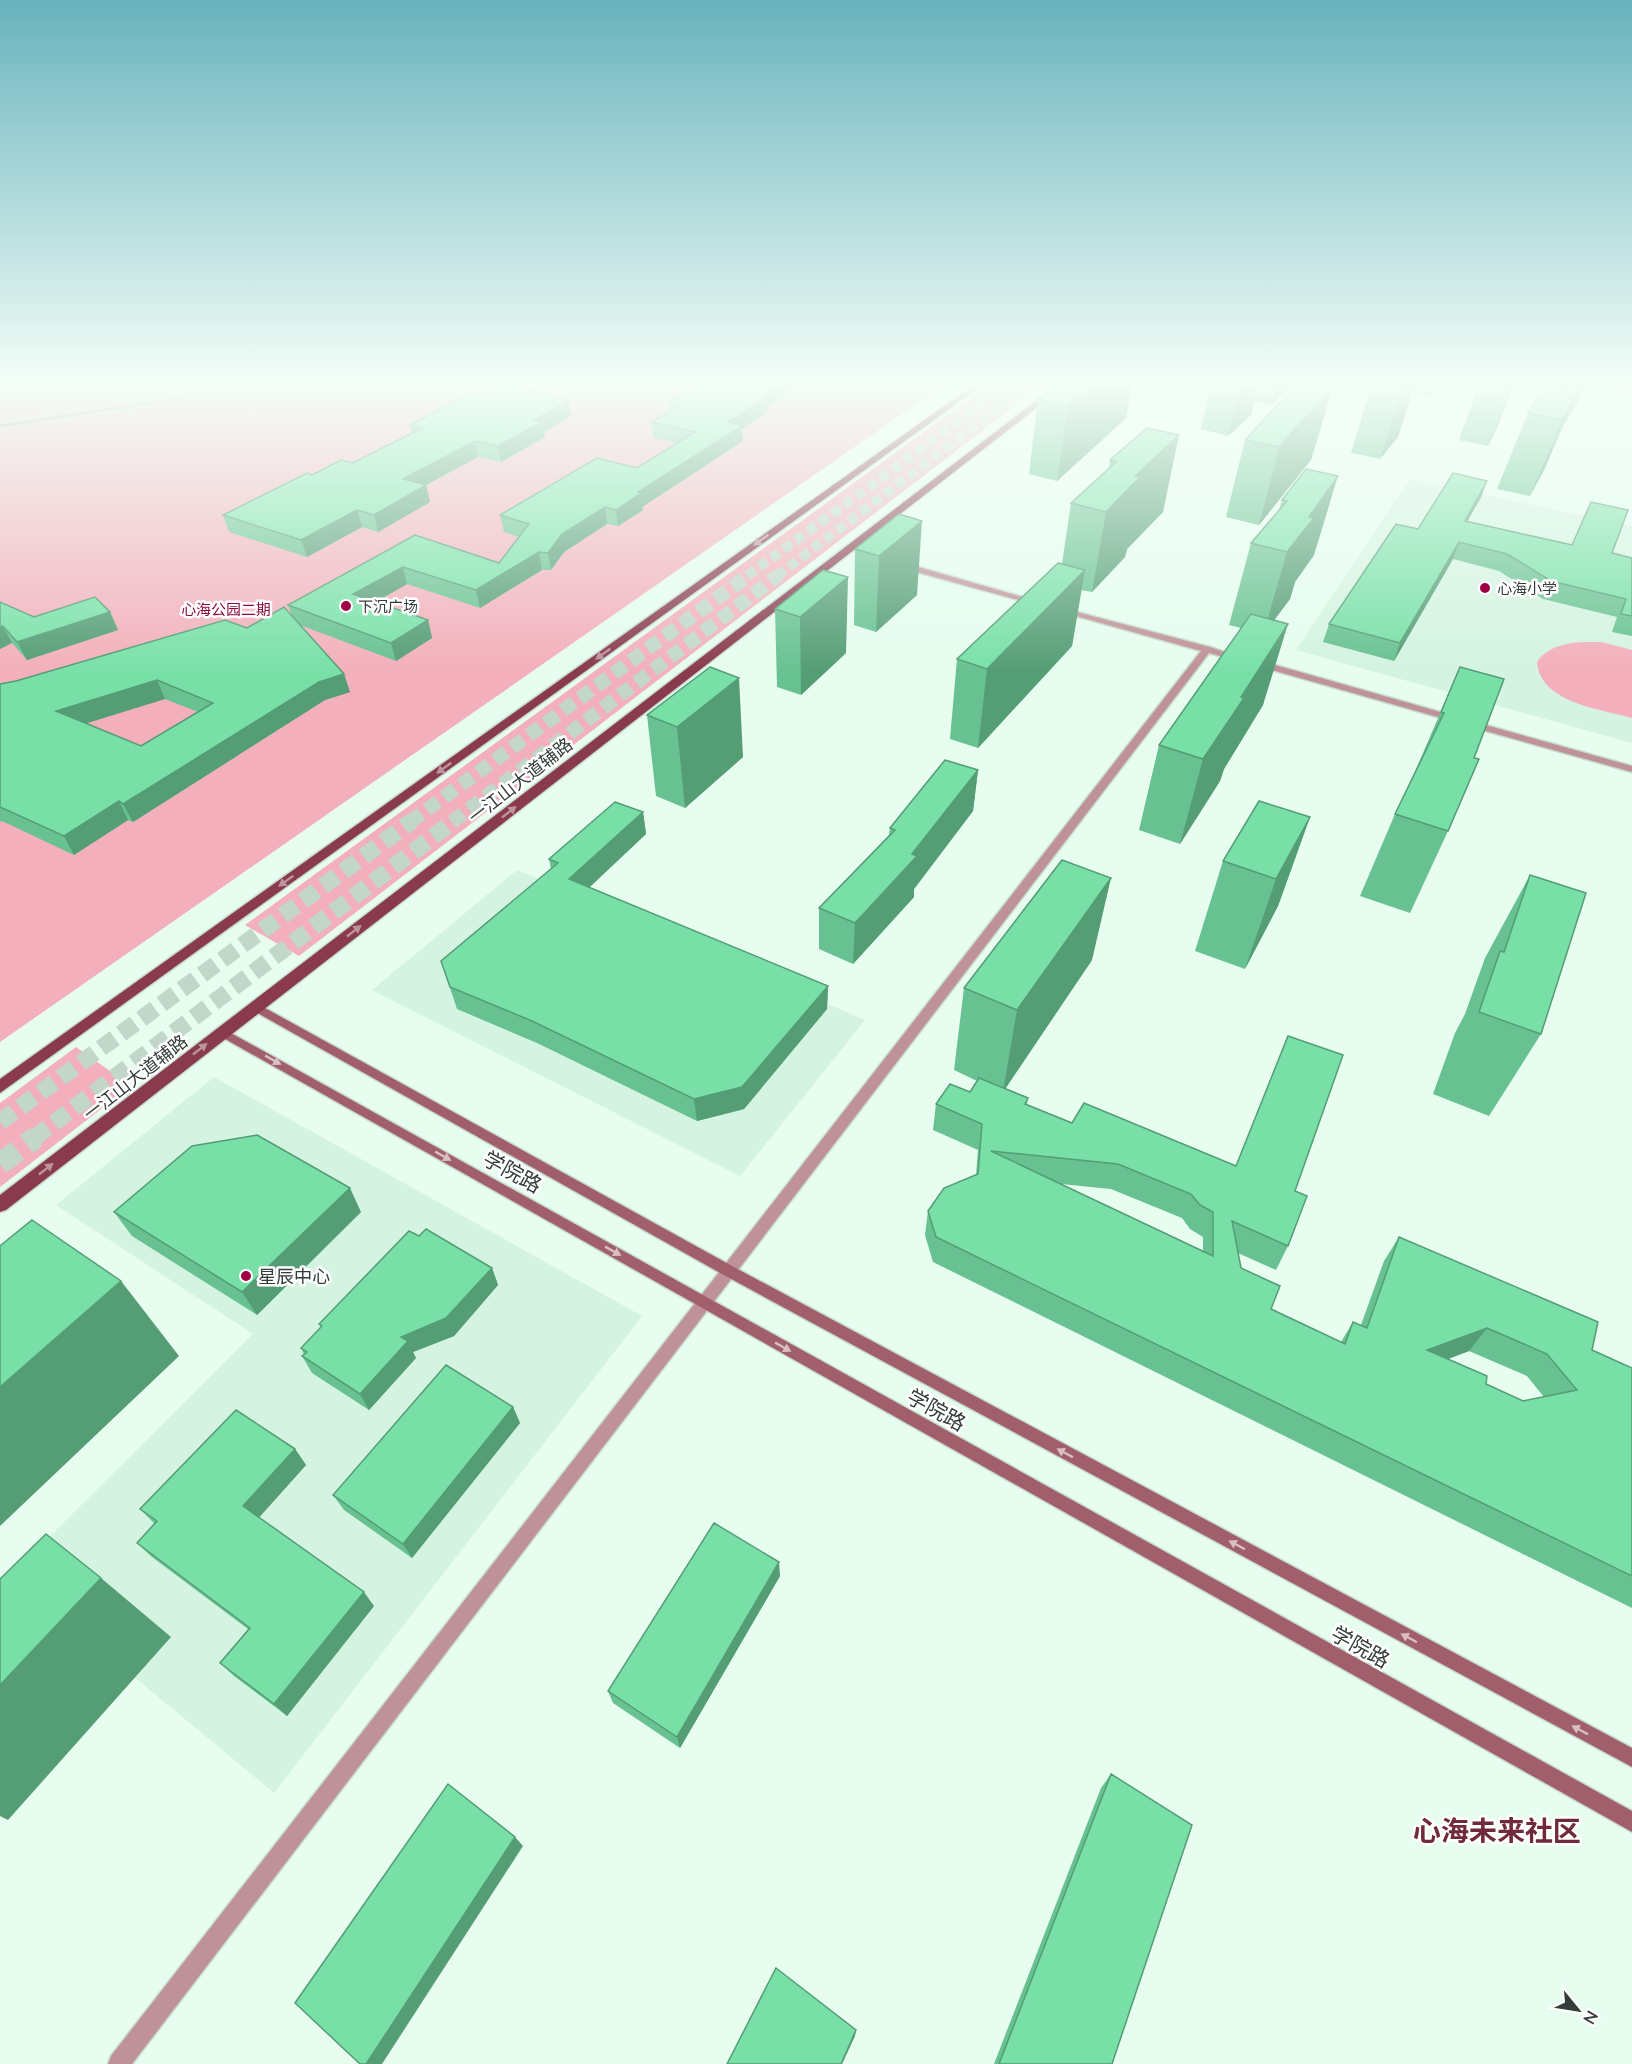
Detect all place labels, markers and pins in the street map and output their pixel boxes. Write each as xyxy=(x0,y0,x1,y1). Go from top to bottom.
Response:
place label: 心海小学 xyxy=(1497,579,1557,597)
marker: 心海小学 xyxy=(1478,581,1492,595)
place label: 下沉广场 xyxy=(358,597,418,615)
marker: 下沉广场 xyxy=(339,599,353,613)
place label: 星辰中心 xyxy=(258,1265,330,1287)
marker: 星辰中心 xyxy=(239,1269,253,1283)

